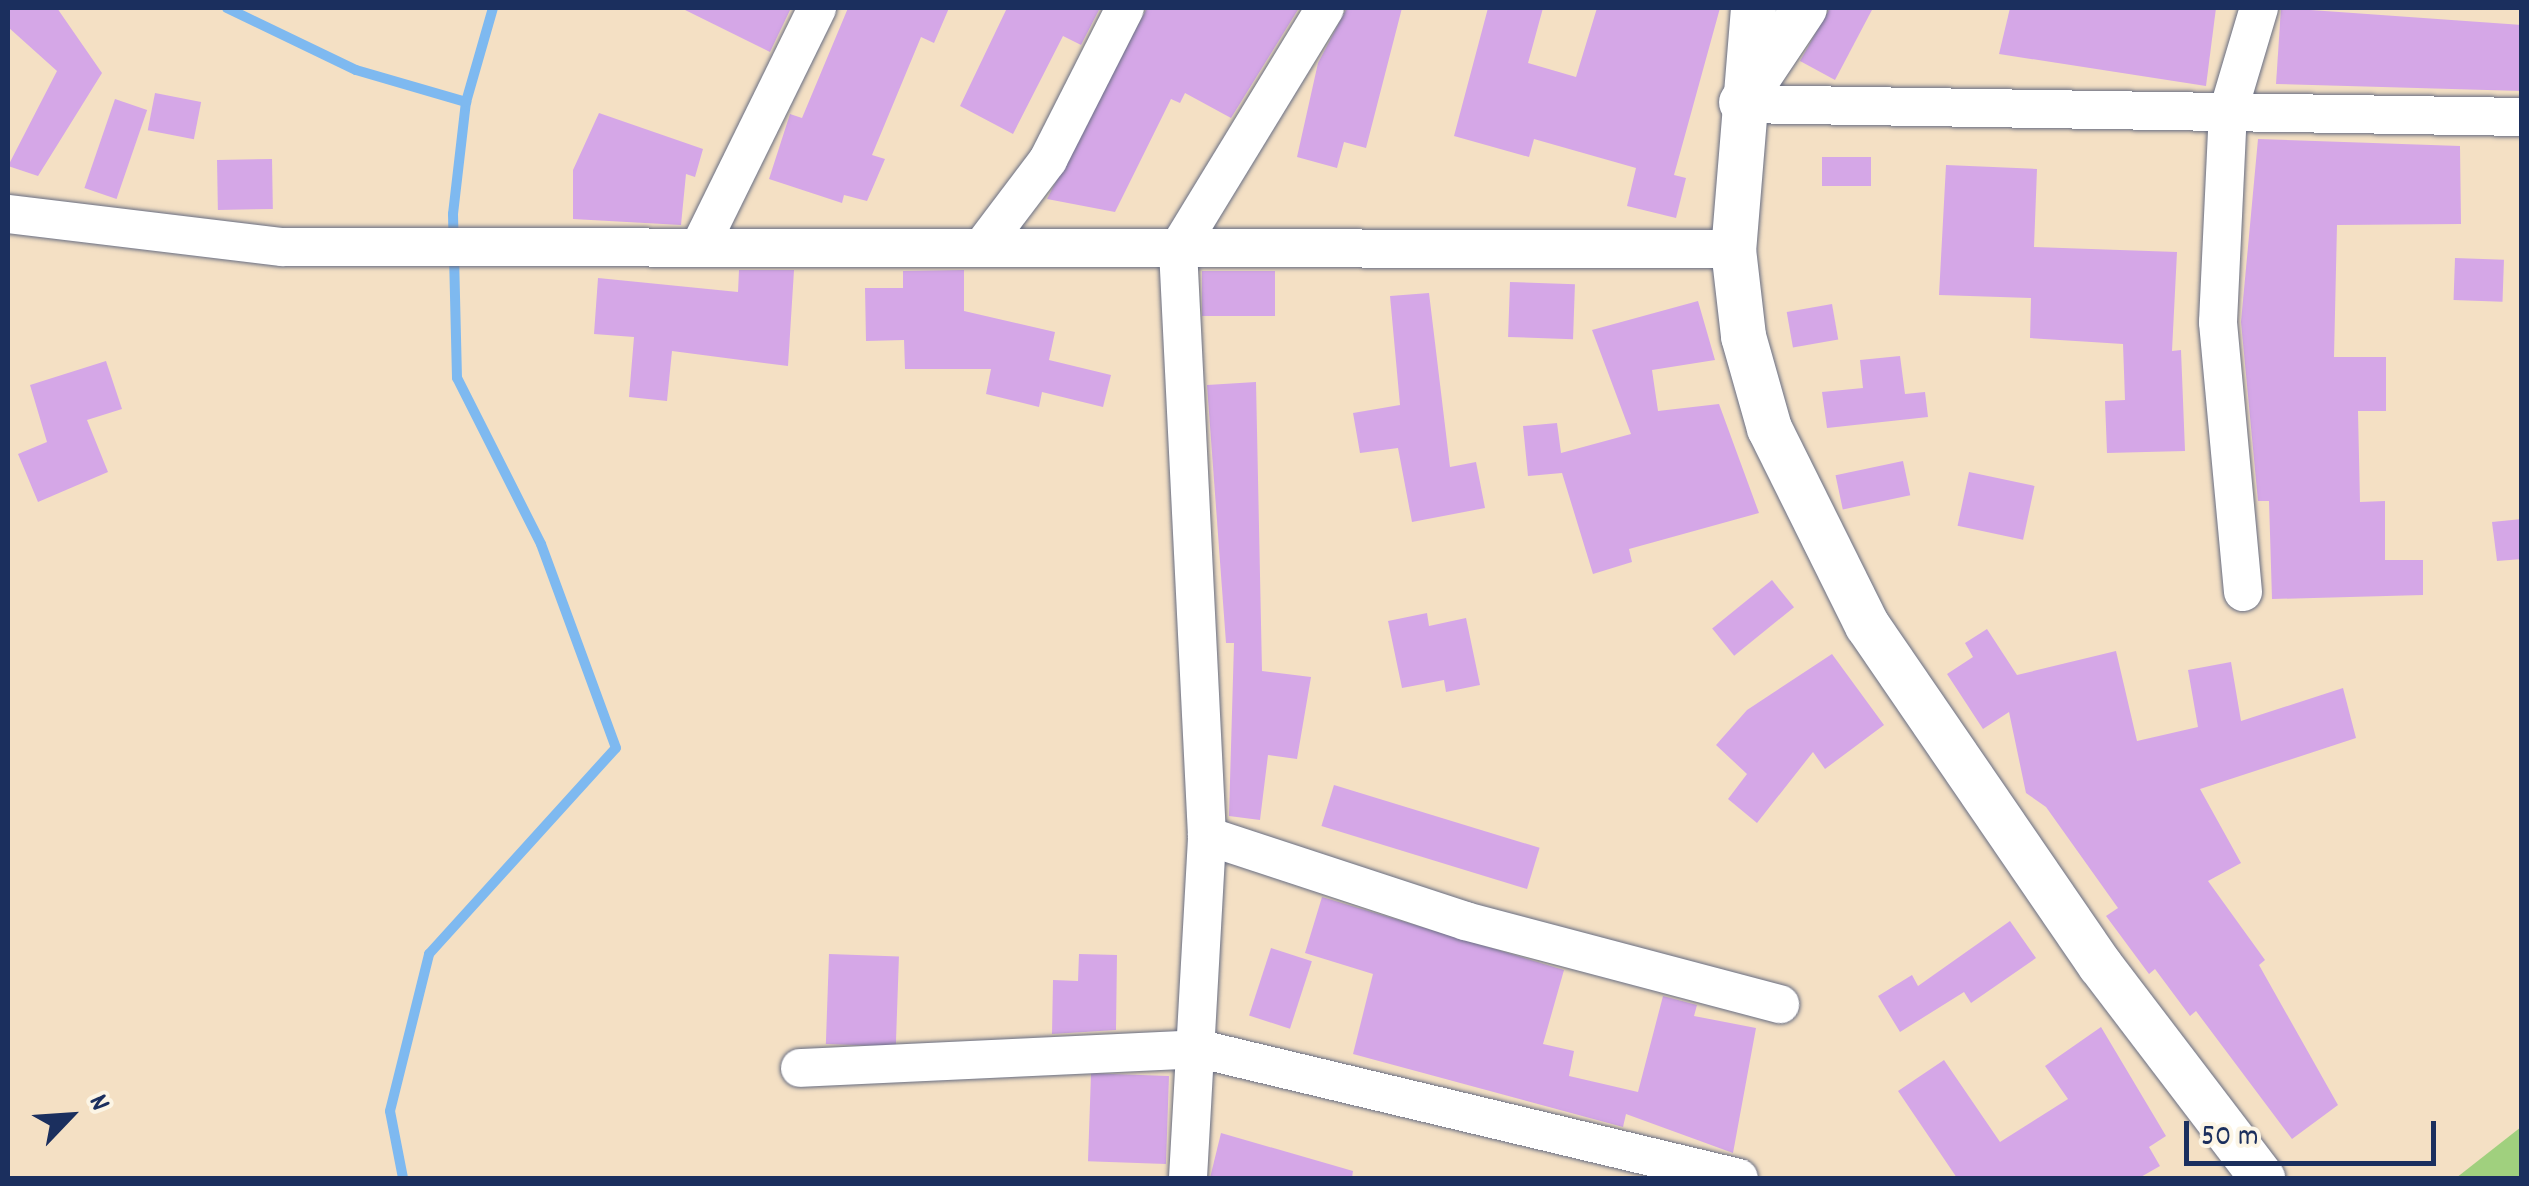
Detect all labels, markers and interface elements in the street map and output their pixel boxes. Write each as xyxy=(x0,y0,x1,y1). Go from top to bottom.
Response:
north arrow xyxy=(20,1066,120,1166)
text: N xyxy=(76,1089,118,1118)
scale bar xyxy=(2189,1101,2442,1163)
text: 50 m xyxy=(2201,1117,2259,1160)

